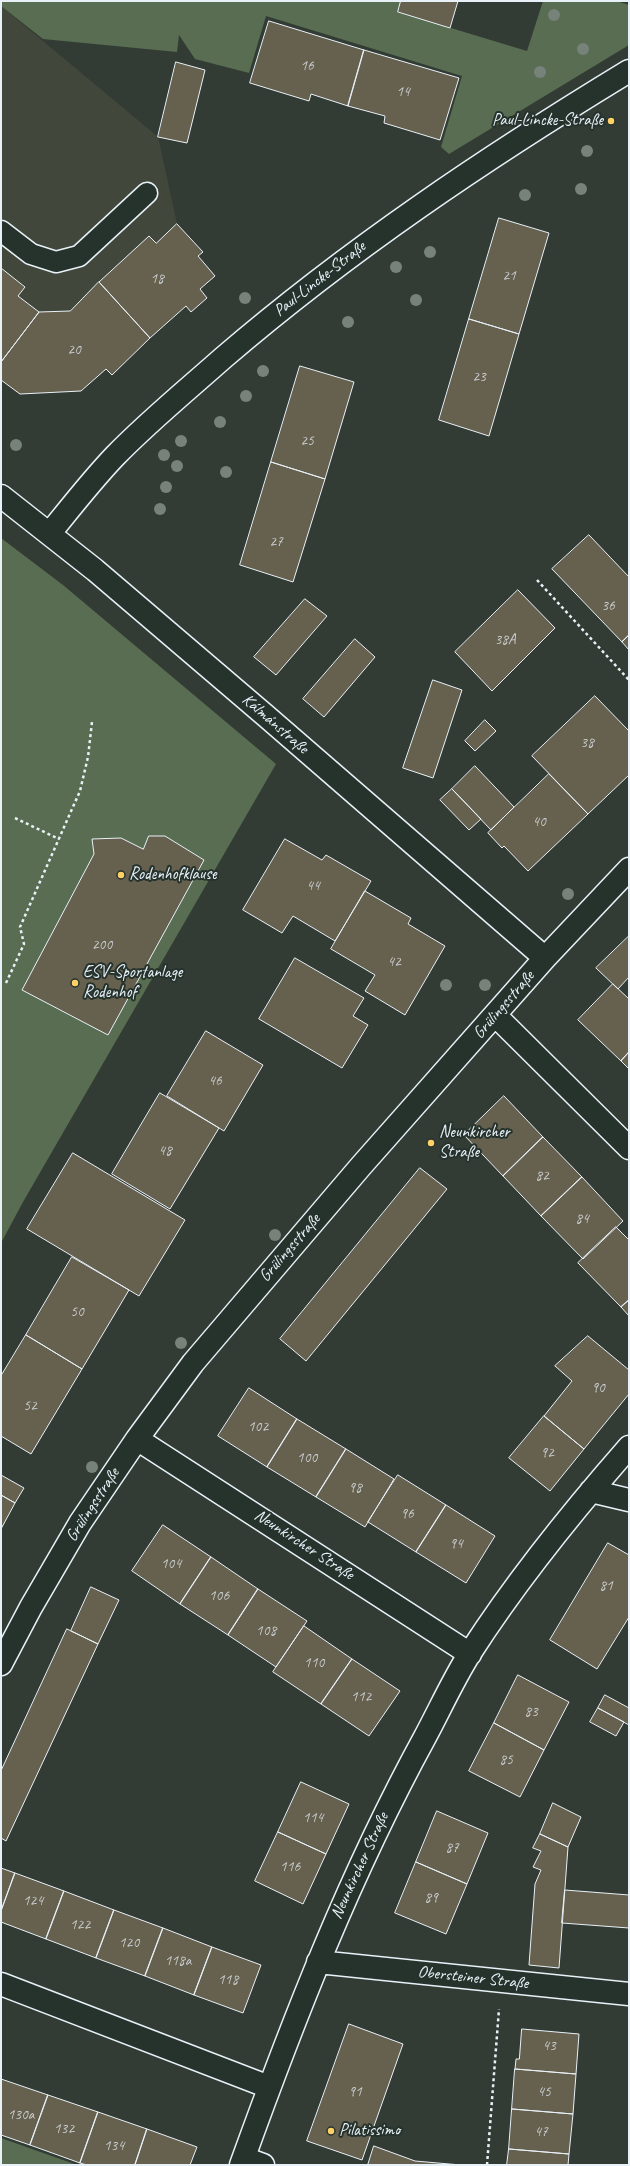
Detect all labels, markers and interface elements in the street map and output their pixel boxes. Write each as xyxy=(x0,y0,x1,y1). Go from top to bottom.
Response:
house number: 16 xyxy=(300,57,314,75)
house number: 14 xyxy=(396,83,410,101)
place label: Paul-Lincke-Straße xyxy=(492,111,603,131)
marker: Paul-Lincke-Straße xyxy=(606,116,616,126)
street label: Paul-Lincke-Straße xyxy=(270,237,370,321)
house number: 21 xyxy=(502,267,516,285)
house number: 18 xyxy=(150,270,164,288)
house number: 20 xyxy=(67,341,81,359)
house number: 23 xyxy=(472,368,486,386)
house number: 25 xyxy=(300,432,314,450)
house number: 27 xyxy=(269,533,283,551)
house number: 36 xyxy=(601,597,615,615)
house number: 38A xyxy=(494,631,516,649)
street label: Kálmánstraße xyxy=(238,690,312,758)
house number: 38 xyxy=(580,734,594,752)
house number: 40 xyxy=(532,813,546,831)
place label: Rodenhofklause xyxy=(129,865,217,885)
marker: Rodenhofklause xyxy=(116,870,126,880)
house number: 44 xyxy=(306,877,320,895)
house number: 200 xyxy=(92,936,112,954)
house number: 42 xyxy=(387,953,401,971)
place label: ESV-Sportanlage Rodenhof xyxy=(83,963,182,1003)
street label: Grülingsstraße xyxy=(469,967,539,1043)
marker: ESV-Sportanlage Rodenhof xyxy=(70,978,80,988)
house number: 46 xyxy=(208,1072,222,1090)
place label: Neunkircher Straße xyxy=(439,1123,510,1163)
marker: Neunkircher Straße xyxy=(426,1138,436,1148)
house number: 48 xyxy=(158,1142,172,1160)
house number: 82 xyxy=(535,1167,549,1185)
street label: Grülingsstraße xyxy=(255,1210,325,1286)
house number: 84 xyxy=(575,1210,589,1228)
house number: 50 xyxy=(70,1303,84,1321)
house number: 90 xyxy=(591,1379,605,1397)
house number: 52 xyxy=(23,1397,37,1415)
house number: 102 xyxy=(248,1418,268,1436)
house number: 92 xyxy=(540,1444,554,1462)
house number: 100 xyxy=(297,1449,317,1467)
street label: Grülingsstraße xyxy=(62,1464,124,1546)
house number: 98 xyxy=(348,1479,362,1497)
street label: Neunkircher Straße xyxy=(250,1505,358,1585)
house number: 96 xyxy=(400,1505,414,1523)
house number: 94 xyxy=(449,1535,463,1553)
house number: 104 xyxy=(161,1555,181,1573)
house number: 81 xyxy=(599,1577,613,1595)
house number: 106 xyxy=(209,1587,229,1605)
house number: 108 xyxy=(256,1622,276,1640)
house number: 110 xyxy=(304,1654,324,1672)
house number: 112 xyxy=(351,1688,371,1706)
house number: 83 xyxy=(524,1703,538,1721)
house number: 85 xyxy=(499,1751,513,1769)
house number: 114 xyxy=(303,1809,323,1827)
street label: Neunkircher Straße xyxy=(326,1810,394,1922)
house number: 87 xyxy=(445,1839,459,1857)
house number: 116 xyxy=(280,1858,300,1876)
house number: 89 xyxy=(424,1889,438,1907)
house number: 124 xyxy=(23,1892,43,1910)
house number: 122 xyxy=(70,1916,90,1934)
house number: 120 xyxy=(119,1934,139,1952)
house number: 118a xyxy=(165,1952,191,1970)
street label: Obersteiner Straße xyxy=(417,1962,529,1994)
house number: 118 xyxy=(218,1971,238,1989)
house number: 43 xyxy=(542,2037,556,2055)
house number: 91 xyxy=(348,2083,362,2101)
house number: 45 xyxy=(537,2083,551,2101)
house number: 130a xyxy=(8,2106,34,2124)
house number: 132 xyxy=(54,2120,74,2138)
place label: Pilatissimo xyxy=(339,2121,400,2141)
house number: 47 xyxy=(534,2123,548,2141)
marker: Pilatissimo xyxy=(326,2126,336,2136)
house number: 134 xyxy=(104,2137,124,2155)

